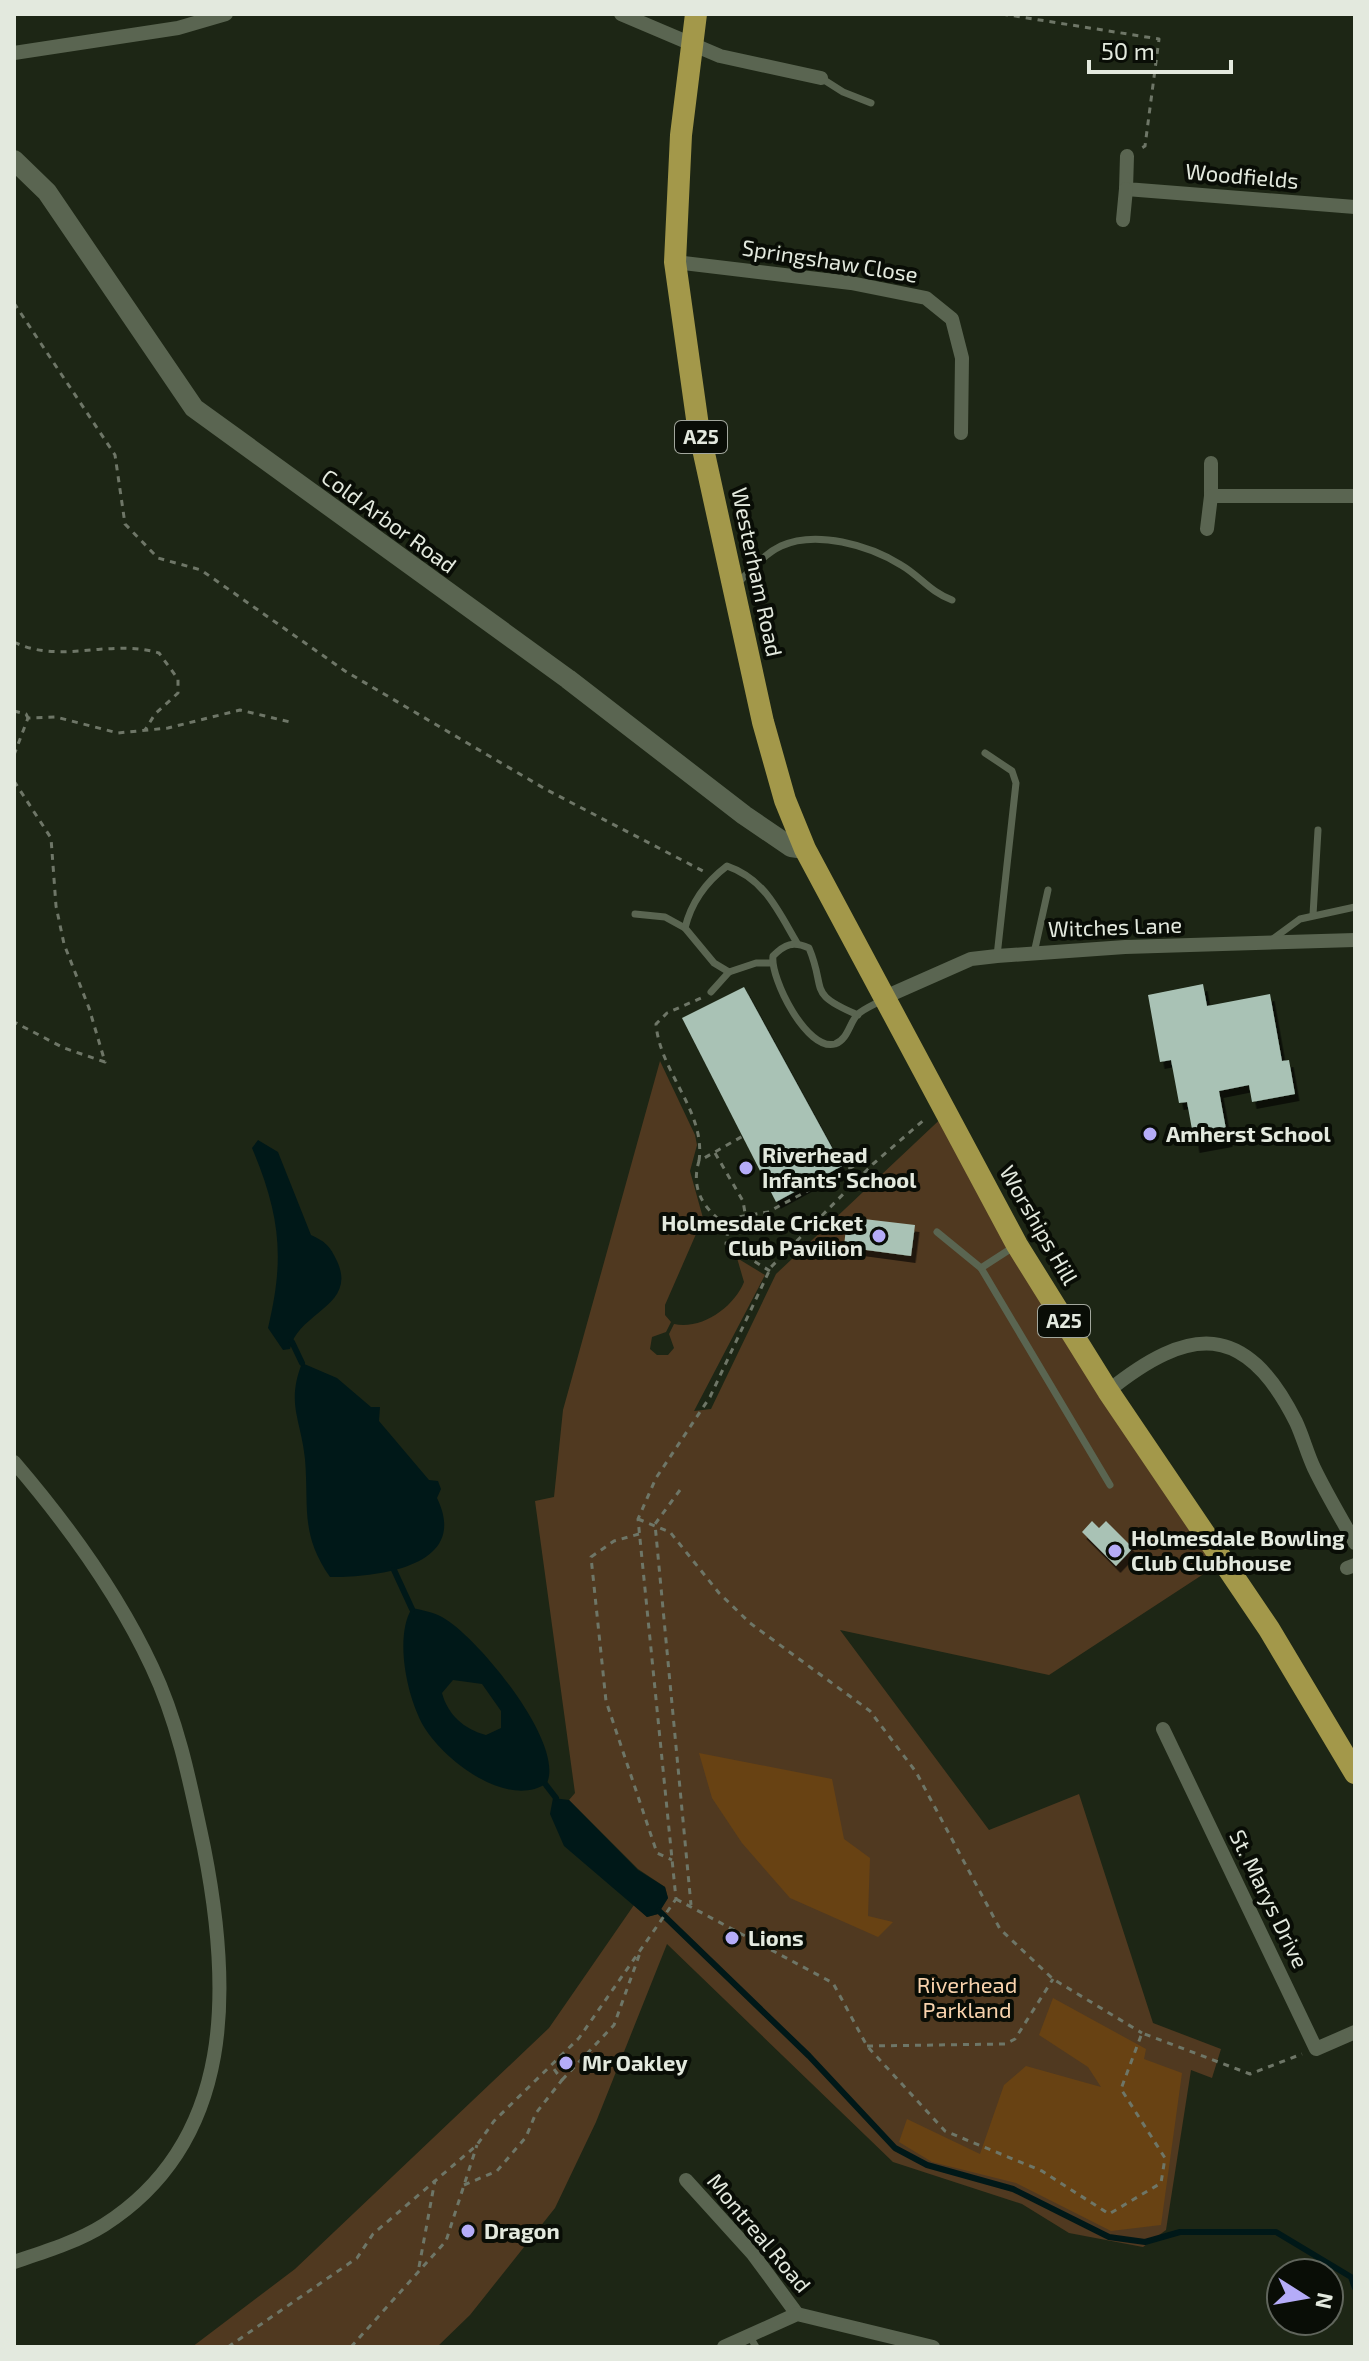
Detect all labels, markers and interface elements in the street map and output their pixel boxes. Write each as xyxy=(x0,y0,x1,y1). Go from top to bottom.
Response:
scale bar xyxy=(1089,24,1231,74)
text: 50 m xyxy=(1101,36,1155,65)
street label: Woodfields xyxy=(1184,157,1300,193)
street label: Springshaw Close xyxy=(740,233,920,287)
road number: A25 xyxy=(675,421,727,453)
street label: Cold Arbor Road xyxy=(317,463,462,578)
street label: Westerham Road xyxy=(727,485,789,659)
street label: Witches Lane xyxy=(1047,911,1182,941)
place label: Amherst School xyxy=(1166,1120,1331,1146)
marker: Amherst School xyxy=(1141,1125,1159,1143)
place label: Riverhead Infants' School xyxy=(762,1141,917,1192)
marker: Riverhead Infants' School xyxy=(737,1159,755,1177)
street label: Worships Hill xyxy=(995,1160,1085,1289)
place label: Holmesdale Cricket Club Pavilion xyxy=(661,1209,863,1260)
marker: Holmesdale Cricket Club Pavilion xyxy=(870,1227,888,1245)
road number: A25 xyxy=(1038,1305,1090,1337)
place label: Holmesdale Bowling Club Clubhouse xyxy=(1131,1524,1345,1575)
marker: Holmesdale Bowling Club Clubhouse xyxy=(1106,1542,1124,1560)
street label: St. Marys Drive xyxy=(1225,1825,1315,1972)
place label: Lions xyxy=(748,1924,804,1950)
marker: Lions xyxy=(723,1929,741,1947)
park label: Riverhead Parkland xyxy=(917,1971,1017,2022)
place label: Mr Oakley xyxy=(582,2049,688,2076)
marker: Mr Oakley xyxy=(557,2054,575,2072)
street label: Montreal Road xyxy=(703,2168,817,2297)
place label: Dragon xyxy=(484,2217,560,2243)
marker: Dragon xyxy=(459,2222,477,2240)
north arrow xyxy=(1265,2257,1345,2337)
text: N xyxy=(1311,2291,1340,2311)

